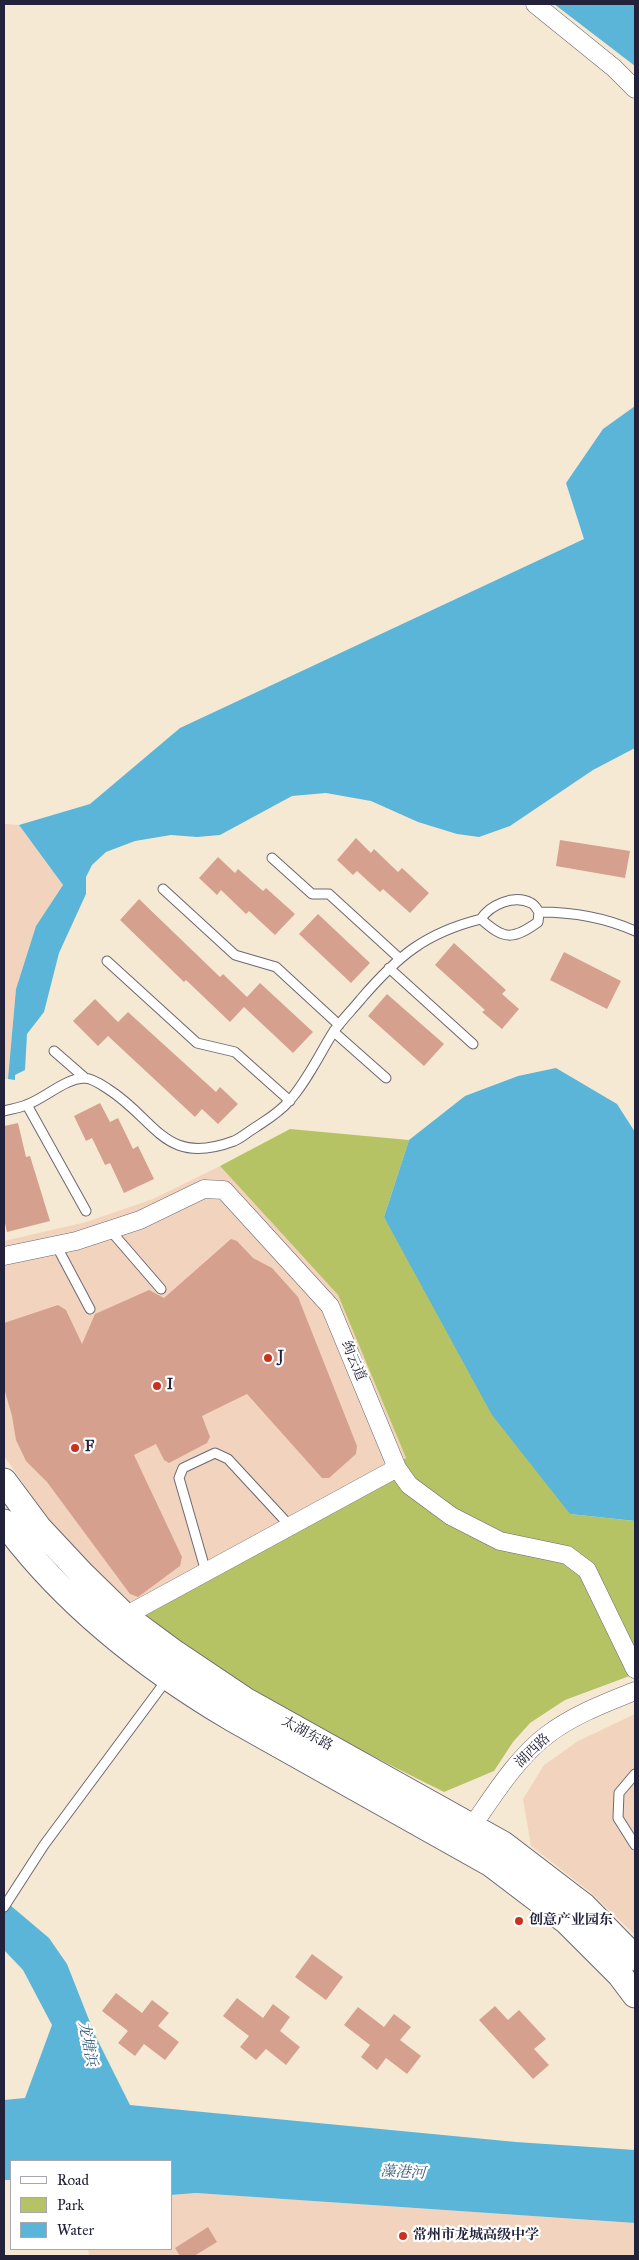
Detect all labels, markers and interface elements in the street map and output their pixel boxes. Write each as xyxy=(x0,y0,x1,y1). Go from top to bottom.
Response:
street label: 绚云道 xyxy=(337,1338,369,1384)
place label: J xyxy=(278,1350,284,1366)
marker: J xyxy=(262,1352,274,1364)
place label: I xyxy=(167,1378,173,1394)
marker: I xyxy=(151,1380,163,1392)
place label: F xyxy=(85,1440,94,1456)
marker: F xyxy=(69,1442,81,1454)
street label: 太湖东路 xyxy=(278,1713,336,1755)
street label: 湖西路 xyxy=(512,1730,554,1772)
place label: 创意产业园东 xyxy=(529,1913,613,1929)
marker: 创意产业园东 xyxy=(513,1915,525,1927)
water label: 龙塘浜 xyxy=(74,2020,100,2068)
legend xyxy=(10,2160,172,2250)
water label: 藻港河 xyxy=(380,2163,426,2183)
text: Road xyxy=(57,2171,89,2189)
text: Park xyxy=(57,2196,84,2214)
text: Water xyxy=(57,2221,94,2239)
place label: 常州市龙城高级中学 xyxy=(413,2228,539,2244)
marker: 常州市龙城高级中学 xyxy=(397,2230,409,2242)

